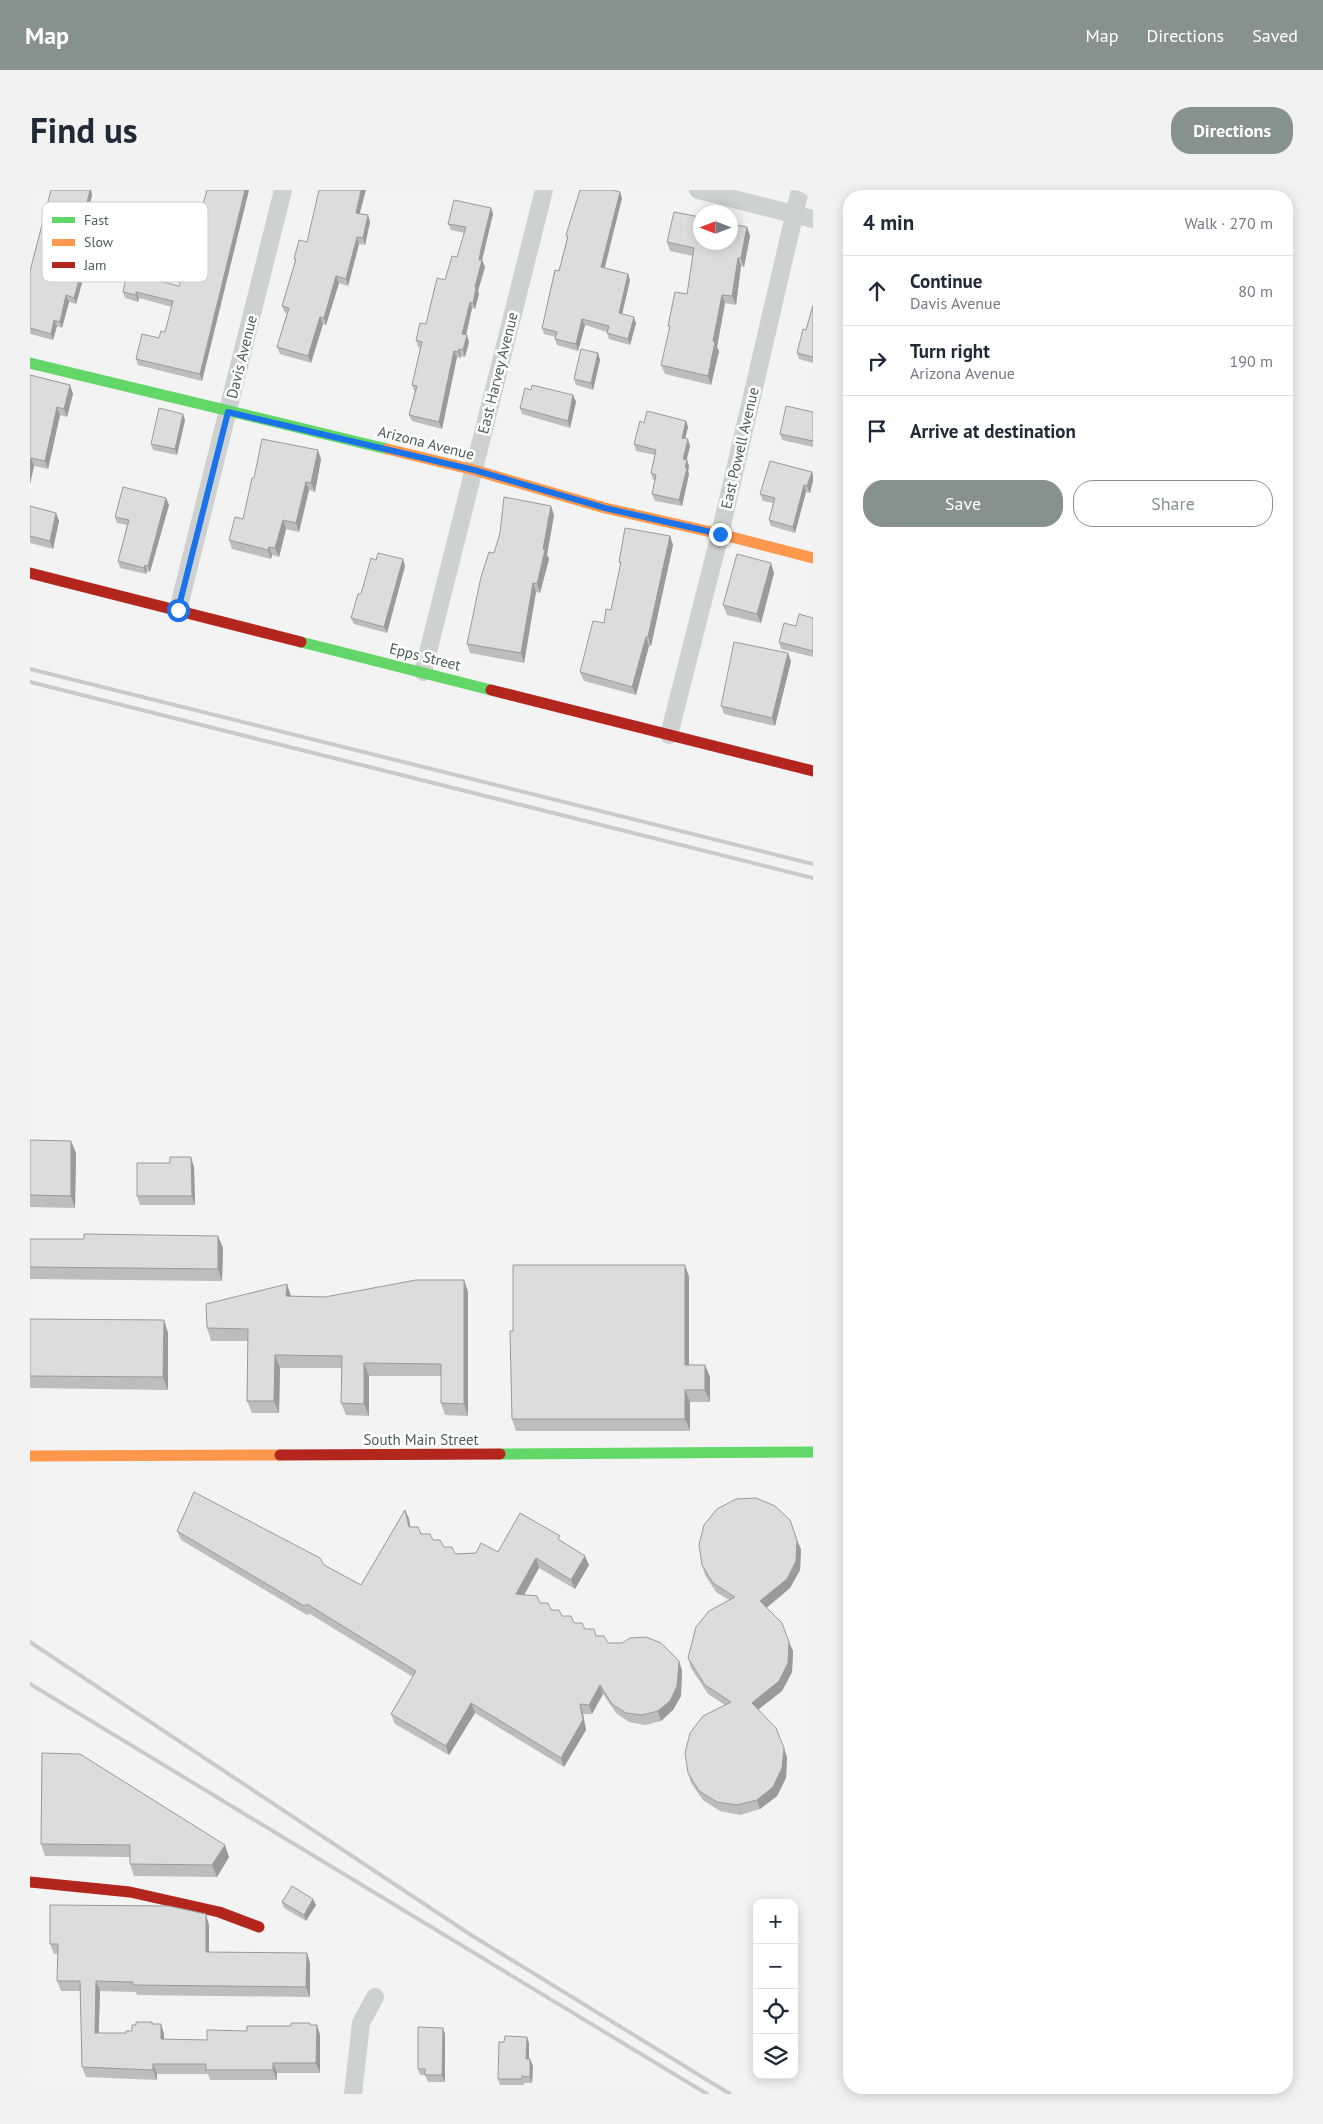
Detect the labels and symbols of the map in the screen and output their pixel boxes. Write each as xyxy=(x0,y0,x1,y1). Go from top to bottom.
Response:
legend xyxy=(42,202,208,282)
north arrow xyxy=(693,205,738,250)
text: Fast xyxy=(84,211,109,229)
text: Slow xyxy=(84,233,114,251)
text: Jam xyxy=(83,256,106,274)
street label: East Harvey Avenue xyxy=(473,310,522,436)
street label: Davis Avenue xyxy=(222,313,261,401)
street label: East Powell Avenue xyxy=(716,385,763,511)
street label: Arizona Avenue xyxy=(376,421,476,464)
route end xyxy=(709,523,732,546)
route start xyxy=(167,599,190,622)
street label: Epps Street xyxy=(387,638,463,675)
street label: South Main Street xyxy=(363,1430,479,1449)

